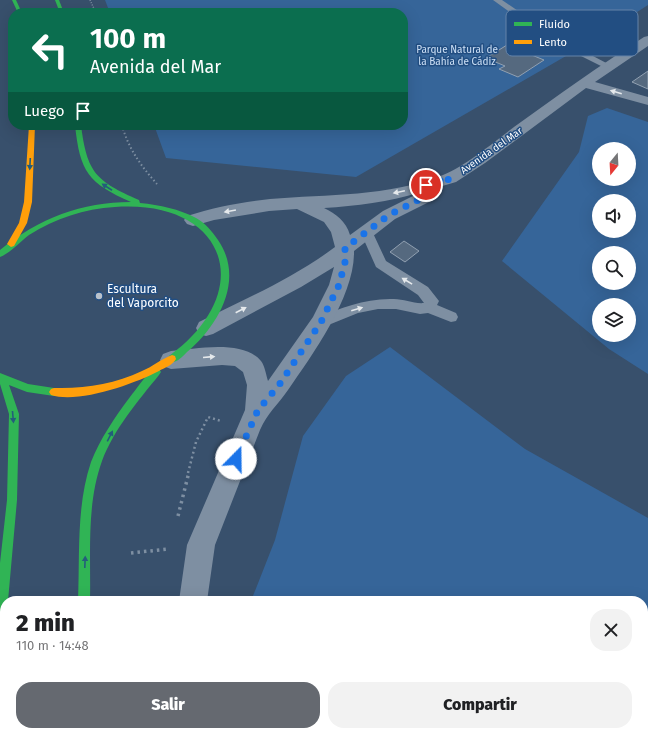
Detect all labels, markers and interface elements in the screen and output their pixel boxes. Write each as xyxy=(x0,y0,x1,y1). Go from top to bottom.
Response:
legend xyxy=(506,10,638,56)
text: Fluido xyxy=(539,18,570,31)
text: 100 m xyxy=(90,22,166,55)
icon: left xyxy=(24,24,76,76)
text: Lento xyxy=(539,36,567,49)
park label: Parque Natural de la Bahía de Cádiz xyxy=(416,44,498,68)
text: Avenida del Mar xyxy=(90,56,221,78)
one-way arrow xyxy=(610,89,622,95)
icon: arrive xyxy=(72,100,94,122)
text: Luego xyxy=(24,102,64,120)
street label: Avenida del Mar xyxy=(458,125,525,177)
north arrow xyxy=(592,142,636,186)
map controls xyxy=(592,142,636,342)
one-way arrow xyxy=(27,158,34,170)
pin xyxy=(409,168,443,202)
icon: arrive xyxy=(415,174,437,196)
one-way arrow xyxy=(102,183,112,191)
one-way arrow xyxy=(393,190,405,196)
button: sound xyxy=(592,194,636,238)
one-way arrow xyxy=(224,208,236,214)
button: search xyxy=(592,246,636,290)
one-way arrow xyxy=(402,277,412,285)
place label: Escultura del Vaporcito xyxy=(107,282,179,310)
marker: Escultura del Vaporcito xyxy=(94,291,104,301)
button: layers xyxy=(592,298,636,342)
one-way arrow xyxy=(351,305,364,311)
one-way arrow xyxy=(235,307,247,313)
one-way arrow xyxy=(203,353,215,360)
one-way arrow xyxy=(9,411,16,423)
one-way arrow xyxy=(107,430,113,442)
position arrow xyxy=(215,438,257,480)
one-way arrow xyxy=(82,555,88,568)
text: 2 min xyxy=(16,609,75,637)
button: close xyxy=(590,609,632,651)
text: 110 m · 14:48 xyxy=(16,638,89,653)
button: Salir xyxy=(16,682,320,728)
button: Compartir xyxy=(328,682,632,728)

